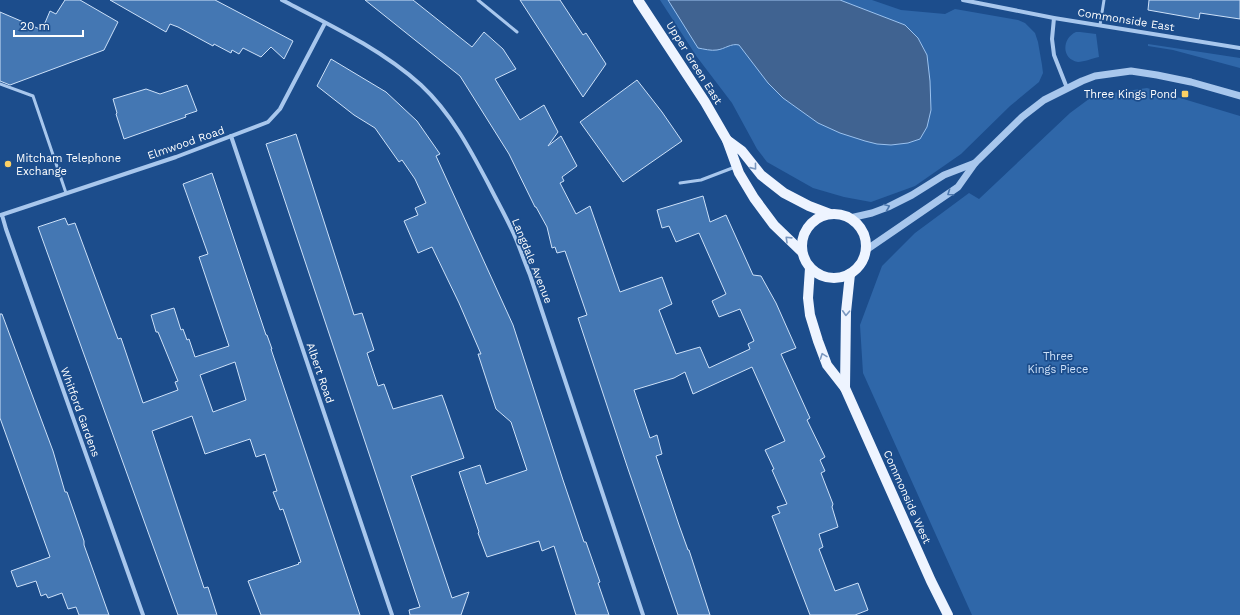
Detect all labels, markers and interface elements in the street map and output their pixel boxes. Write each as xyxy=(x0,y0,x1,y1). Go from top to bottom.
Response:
street label: Commonside East xyxy=(1077,6,1176,34)
scale bar xyxy=(14,12,83,38)
text: 20 m xyxy=(20,19,50,33)
street label: Upper Green East xyxy=(663,19,725,107)
place label: Three Kings Pond xyxy=(1084,88,1177,101)
marker: Three Kings Pond xyxy=(1180,89,1190,99)
street label: Elmwood Road xyxy=(146,124,226,162)
place label: Mitcham Telephone Exchange xyxy=(16,152,121,178)
marker: Mitcham Telephone Exchange xyxy=(3,159,13,169)
one-way arrow xyxy=(750,162,757,169)
one-way arrow xyxy=(947,188,954,196)
one-way arrow xyxy=(883,204,890,212)
street label: Langdale Avenue xyxy=(509,217,555,305)
one-way arrow xyxy=(785,236,793,243)
one-way arrow xyxy=(842,310,850,316)
street label: Albert Road xyxy=(304,341,336,405)
park label: Three Kings Piece xyxy=(1028,350,1088,376)
one-way arrow xyxy=(820,353,828,360)
street label: Whitford Gardens xyxy=(58,365,102,459)
street label: Commonside West xyxy=(881,448,934,546)

